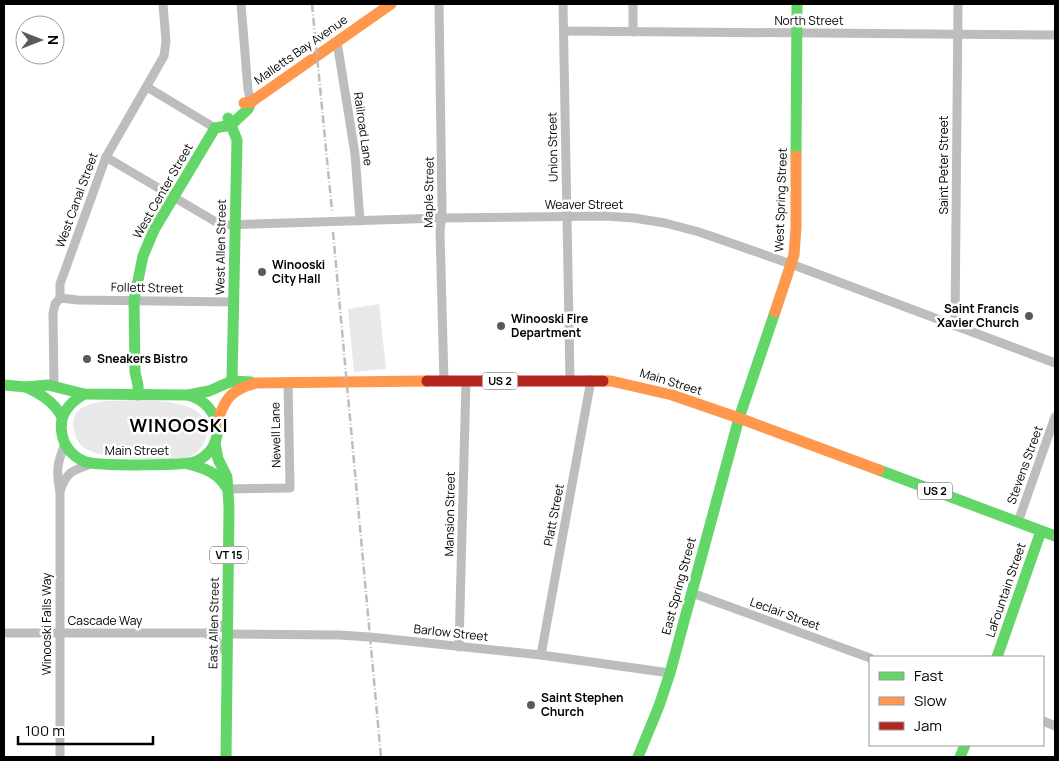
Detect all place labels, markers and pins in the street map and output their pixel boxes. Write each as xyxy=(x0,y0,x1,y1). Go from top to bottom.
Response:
place label: Winooski City Hall xyxy=(272,256,325,287)
marker: Winooski City Hall xyxy=(256,266,268,278)
place label: Saint Francis Xavier Church xyxy=(937,300,1019,331)
place label: Winooski Fire Department xyxy=(511,310,588,341)
marker: Saint Francis Xavier Church xyxy=(1023,310,1035,322)
marker: Winooski Fire Department xyxy=(495,320,507,332)
place label: Sneakers Bistro xyxy=(97,350,188,367)
marker: Sneakers Bistro xyxy=(81,353,93,365)
place label: Saint Stephen Church xyxy=(541,689,624,720)
marker: Saint Stephen Church xyxy=(525,699,537,711)

